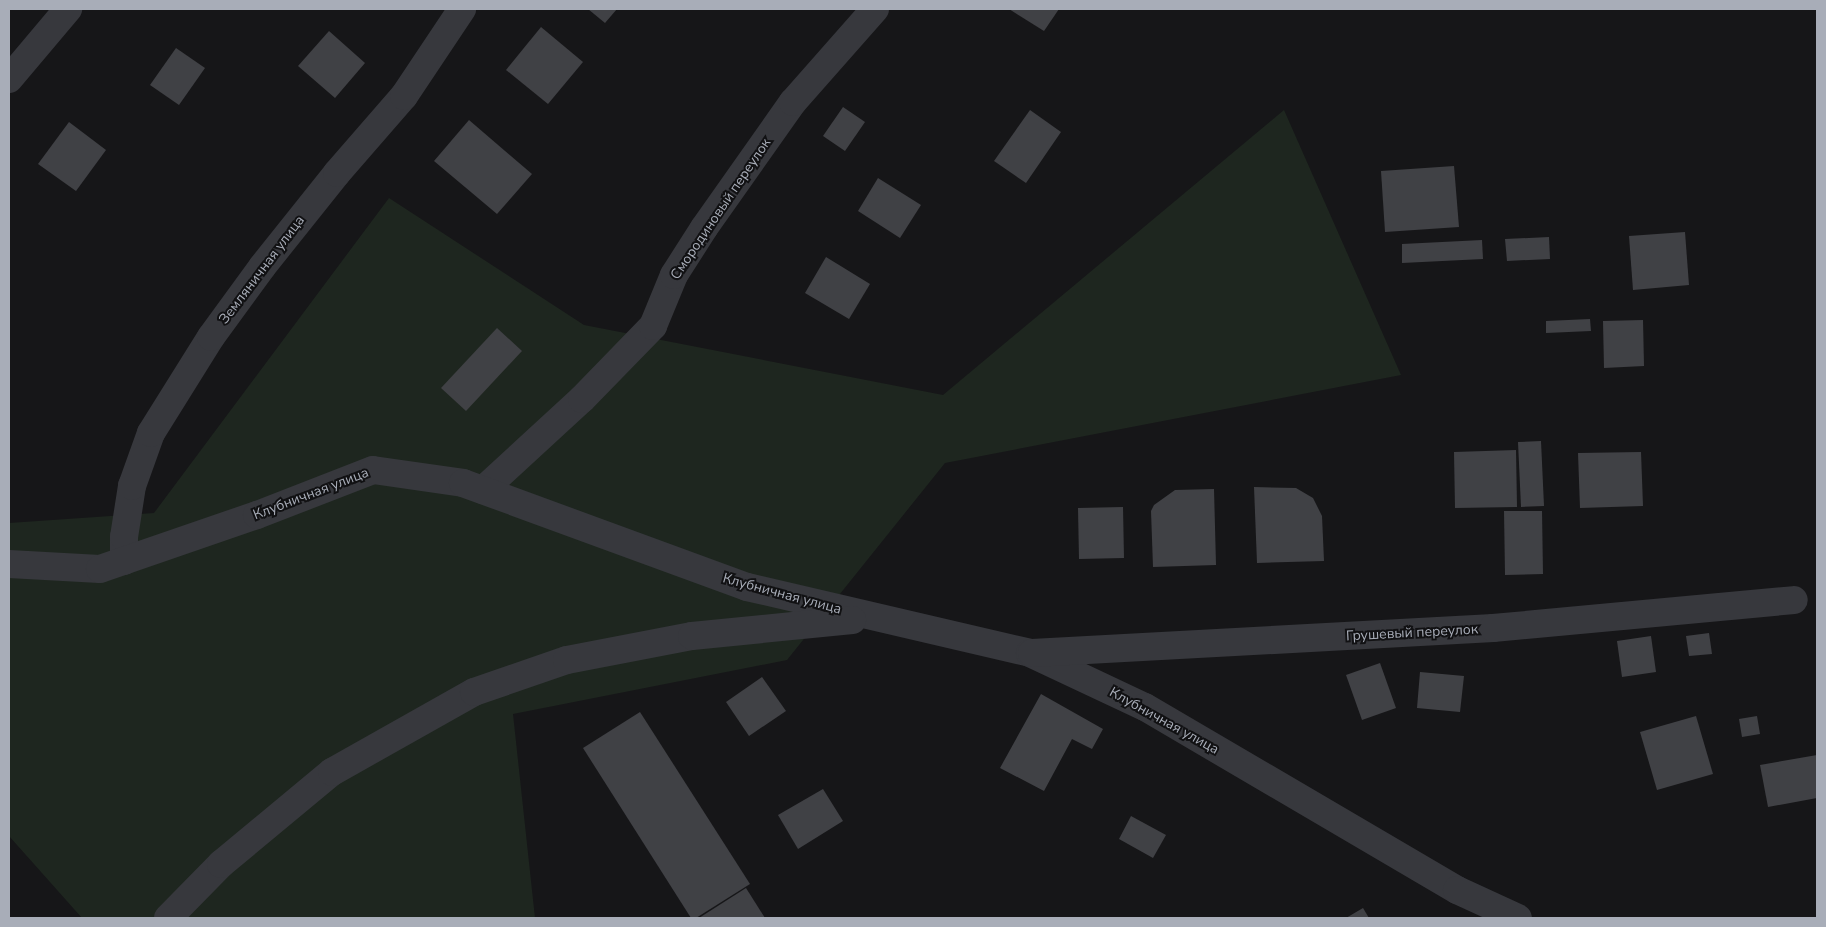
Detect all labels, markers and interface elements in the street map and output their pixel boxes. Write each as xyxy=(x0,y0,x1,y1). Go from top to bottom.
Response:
street label: Смородиновый переулок xyxy=(667,135,775,283)
street label: Земляничная улица xyxy=(216,212,308,328)
street label: Клубничная улица xyxy=(251,464,371,524)
street label: Клубничная улица xyxy=(721,570,843,618)
street label: Грушевый переулок xyxy=(1346,621,1478,645)
street label: Клубничная улица xyxy=(1106,684,1222,758)

